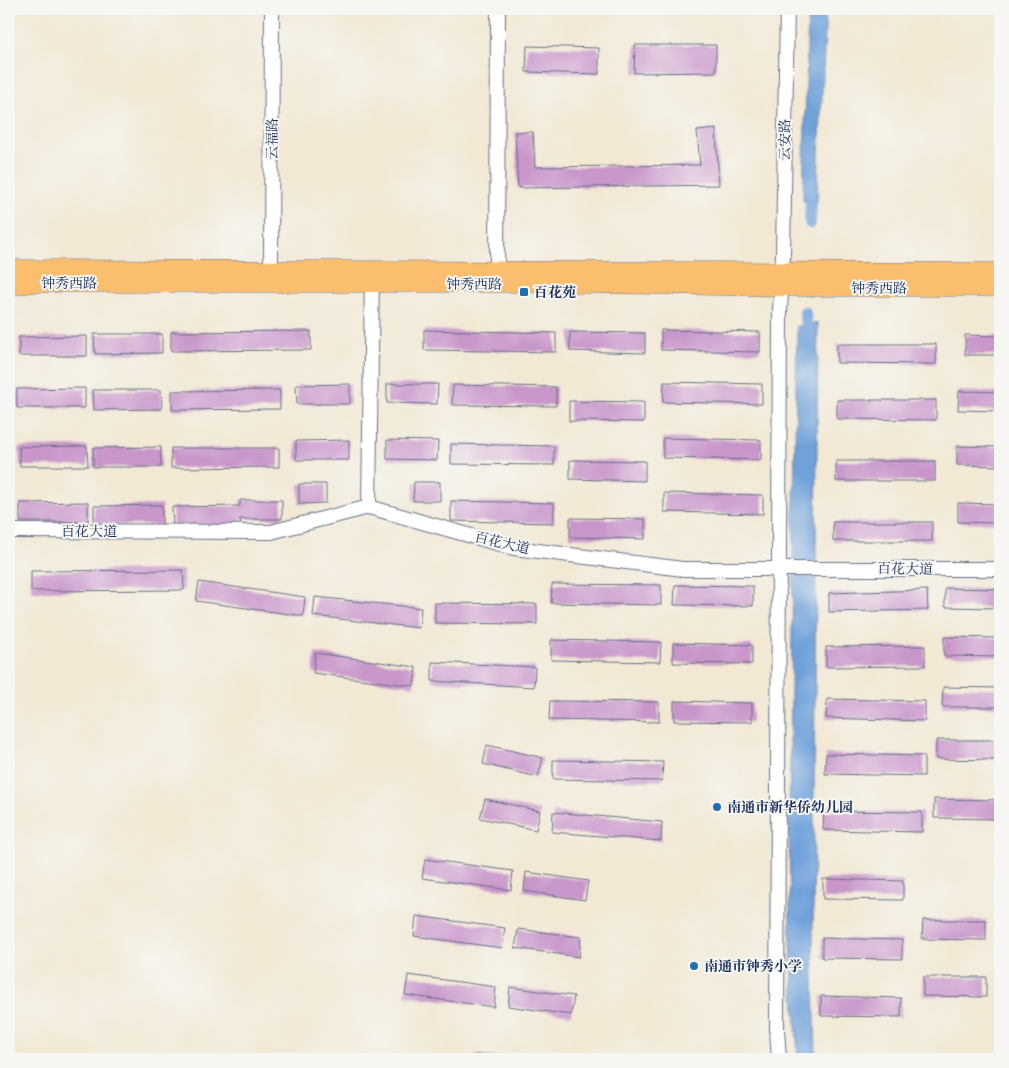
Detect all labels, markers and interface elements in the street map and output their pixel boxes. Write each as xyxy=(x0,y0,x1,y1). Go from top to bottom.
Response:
street label: 云福路 xyxy=(264,118,281,160)
street label: 云安路 xyxy=(776,119,794,161)
street label: 钟秀西路 xyxy=(41,275,97,292)
street label: 钟秀西路 xyxy=(446,276,502,293)
street label: 钟秀西路 xyxy=(851,280,907,297)
place label: 百花苑 xyxy=(534,284,576,301)
marker: 百花苑 xyxy=(518,286,530,298)
street label: 百花大道 xyxy=(61,523,117,540)
street label: 百花大道 xyxy=(473,528,531,558)
street label: 百花大道 xyxy=(877,560,933,578)
place label: 南通市新华侨幼儿园 xyxy=(727,799,853,816)
marker: 南通市新华侨幼儿园 xyxy=(711,801,723,813)
place label: 南通市钟秀小学 xyxy=(704,958,802,975)
marker: 南通市钟秀小学 xyxy=(688,960,700,972)

